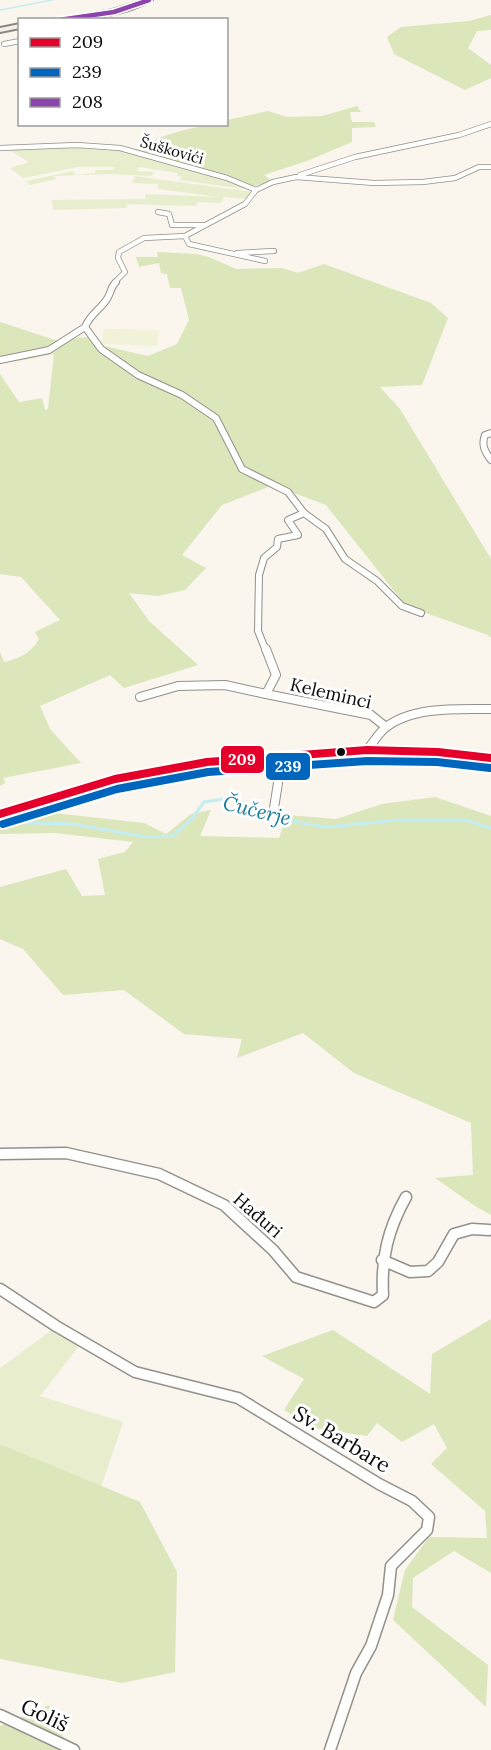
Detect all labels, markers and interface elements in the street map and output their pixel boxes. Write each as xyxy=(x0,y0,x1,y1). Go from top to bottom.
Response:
legend xyxy=(18,18,228,126)
text: 209 xyxy=(72,30,103,53)
text: 239 xyxy=(72,60,102,83)
text: 208 xyxy=(72,90,103,113)
street label: Šuškovići xyxy=(138,132,206,168)
street label: Keleminci xyxy=(288,672,374,714)
line badge: 209 xyxy=(220,745,265,774)
unlabelled marker xyxy=(335,746,347,758)
text: 209 xyxy=(228,749,256,769)
line badge: 239 xyxy=(265,752,311,781)
text: 239 xyxy=(275,756,301,776)
water label: Čučerje xyxy=(221,790,293,830)
street label: Hađuri xyxy=(229,1187,287,1243)
street label: Sv. Barbare xyxy=(289,1399,395,1479)
street label: Goliš xyxy=(17,1692,73,1738)

